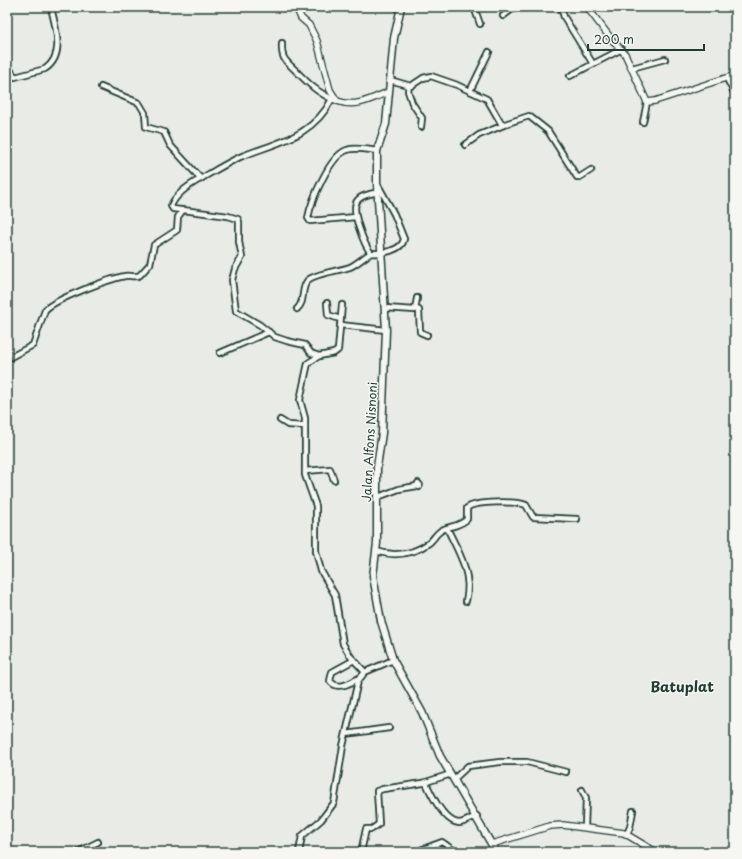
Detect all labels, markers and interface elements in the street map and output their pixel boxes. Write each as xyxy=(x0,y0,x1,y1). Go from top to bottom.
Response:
scale bar xyxy=(588,26,704,52)
text: 200 m xyxy=(594,30,634,48)
street label: Jalan Alfons Nisnoni xyxy=(357,381,381,502)
district label: Batuplat xyxy=(650,676,714,697)

